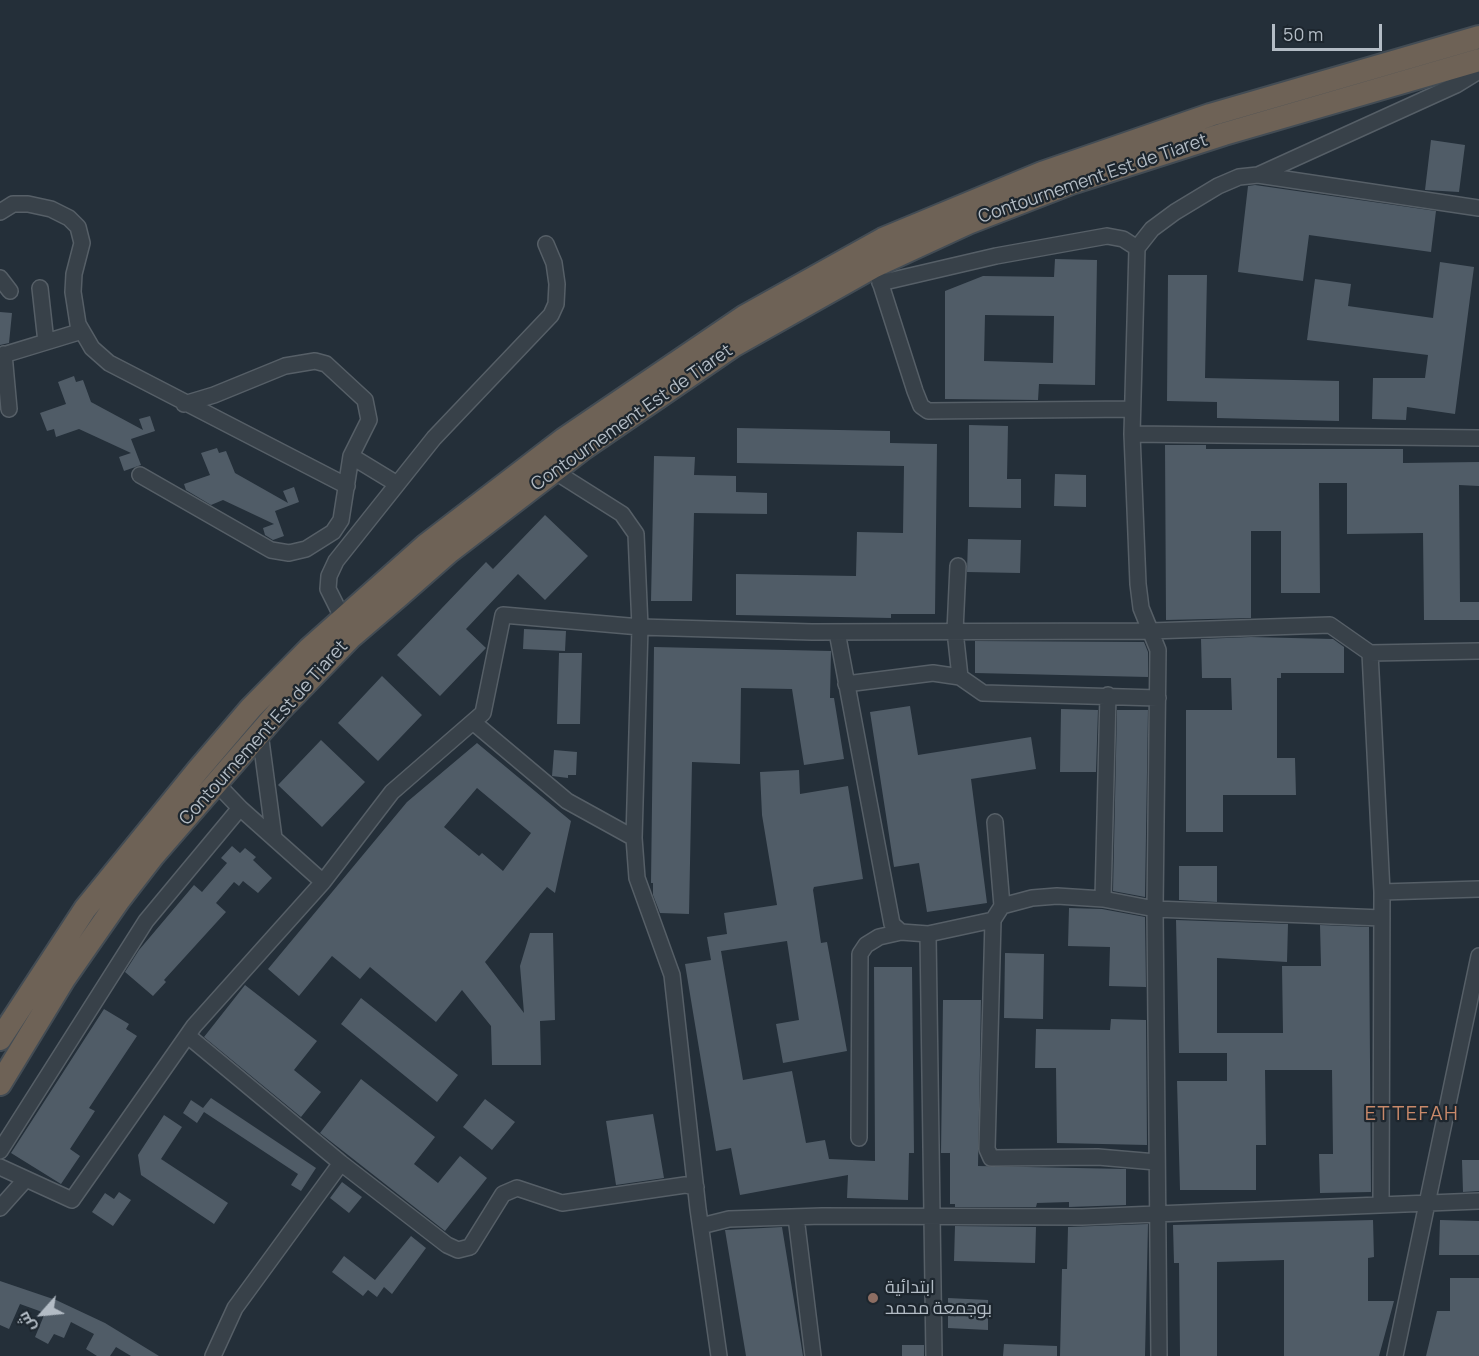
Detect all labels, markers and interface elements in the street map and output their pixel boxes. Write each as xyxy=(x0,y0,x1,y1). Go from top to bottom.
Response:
scale bar xyxy=(1275,12,1384,50)
text: 50 m xyxy=(1283,22,1323,46)
street label: Contournement Est de Tiaret xyxy=(976,130,1210,228)
street label: Contournement Est de Tiaret xyxy=(527,340,737,496)
street label: Contournement Est de Tiaret xyxy=(175,636,353,830)
district label: ETTEFAH xyxy=(1365,1102,1459,1126)
place label: ابتدائية بوجمعة محمد xyxy=(885,1277,992,1320)
north arrow xyxy=(12,1284,72,1344)
marker: ابتدائية بوجمعة محمد xyxy=(866,1291,880,1305)
text: ش xyxy=(12,1308,40,1336)

